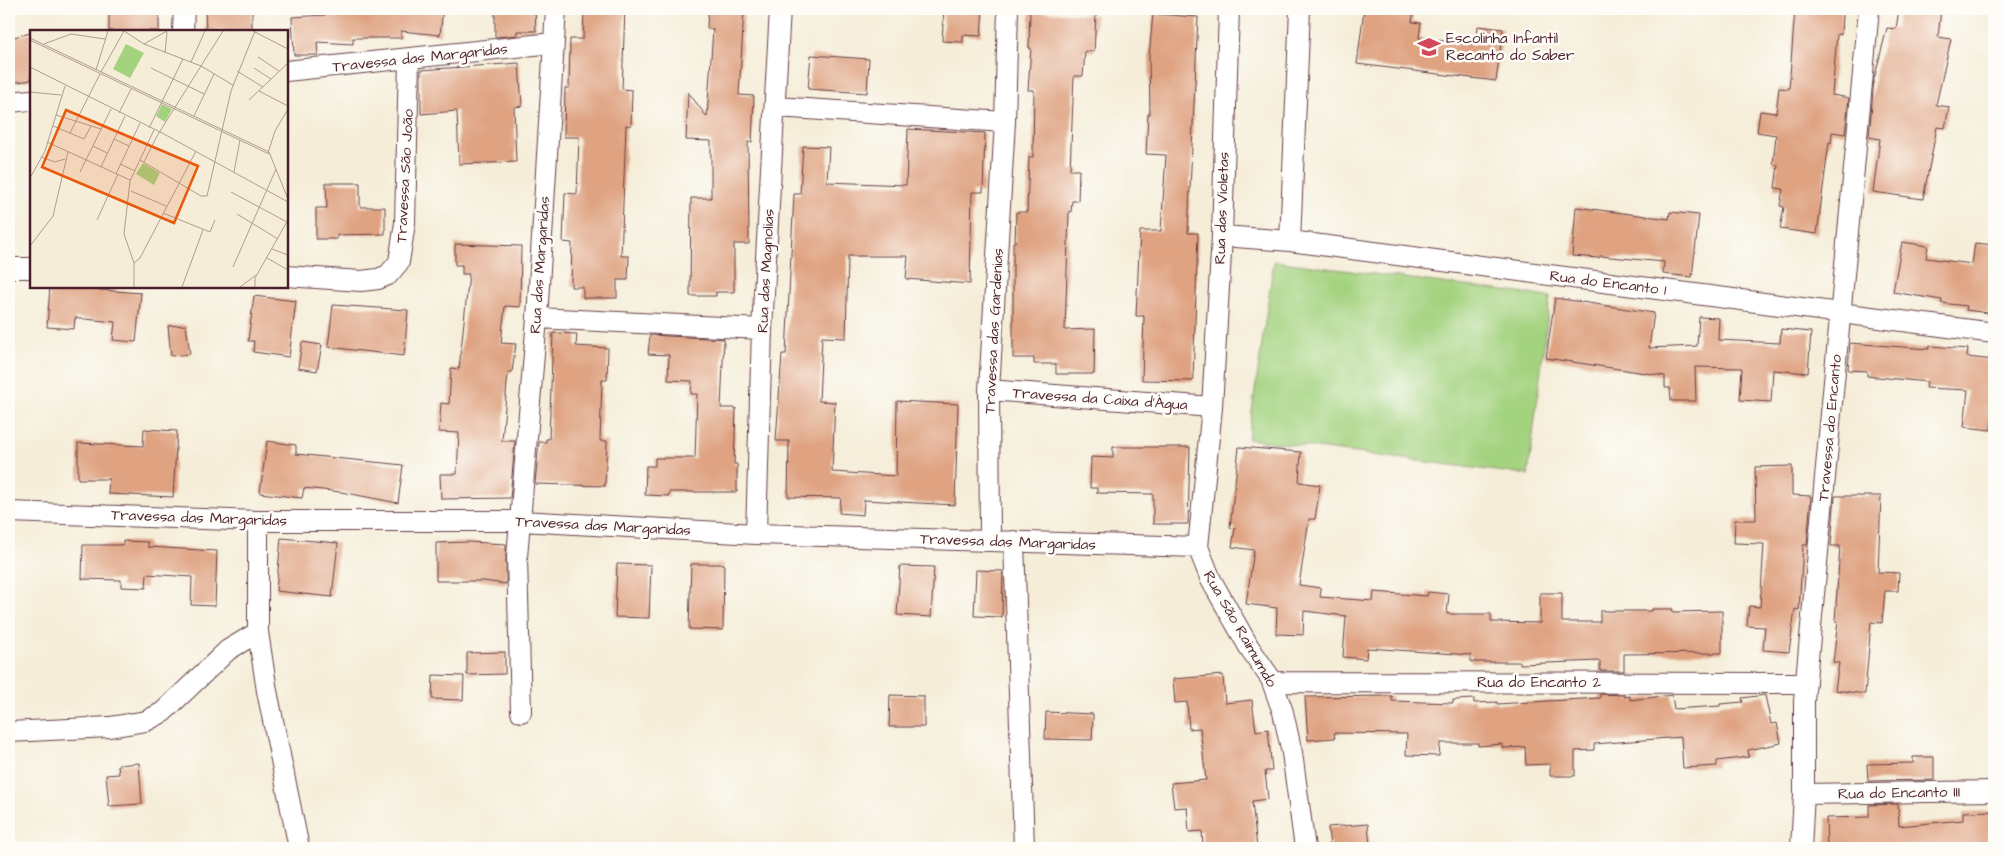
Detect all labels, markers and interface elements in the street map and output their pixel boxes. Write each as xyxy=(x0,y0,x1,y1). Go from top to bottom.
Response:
place label: Escolinha Infantil Recanto do Saber xyxy=(1446,28,1574,66)
inset map xyxy=(30,30,288,288)
school or university icon: Escolinha Infantil Recanto do Saber xyxy=(1416,34,1442,60)
street label: Travessa das Margaridas xyxy=(331,38,509,79)
street label: Travessa São João xyxy=(391,108,419,243)
street label: Rua das Violetas xyxy=(1210,151,1234,265)
street label: Rua das Margaridas xyxy=(525,195,556,335)
street label: Rua das Magnolias xyxy=(752,208,781,334)
street label: Travessa das Gardenias xyxy=(979,247,1009,414)
street label: Rua do Encanto 1 xyxy=(1548,265,1668,301)
street label: Travessa do Encanto xyxy=(1813,353,1847,502)
street label: Travessa da Caixa d'Água xyxy=(1012,382,1188,417)
street label: Travessa das Margaridas xyxy=(111,504,288,533)
street label: Travessa das Margaridas xyxy=(515,511,692,542)
street label: Travessa das Margaridas xyxy=(920,528,1097,557)
street label: Rua São Raimumdo xyxy=(1198,567,1282,692)
street label: Rua do Encanto 2 xyxy=(1477,672,1601,693)
street label: Rua do Encanto III xyxy=(1838,781,1960,805)

